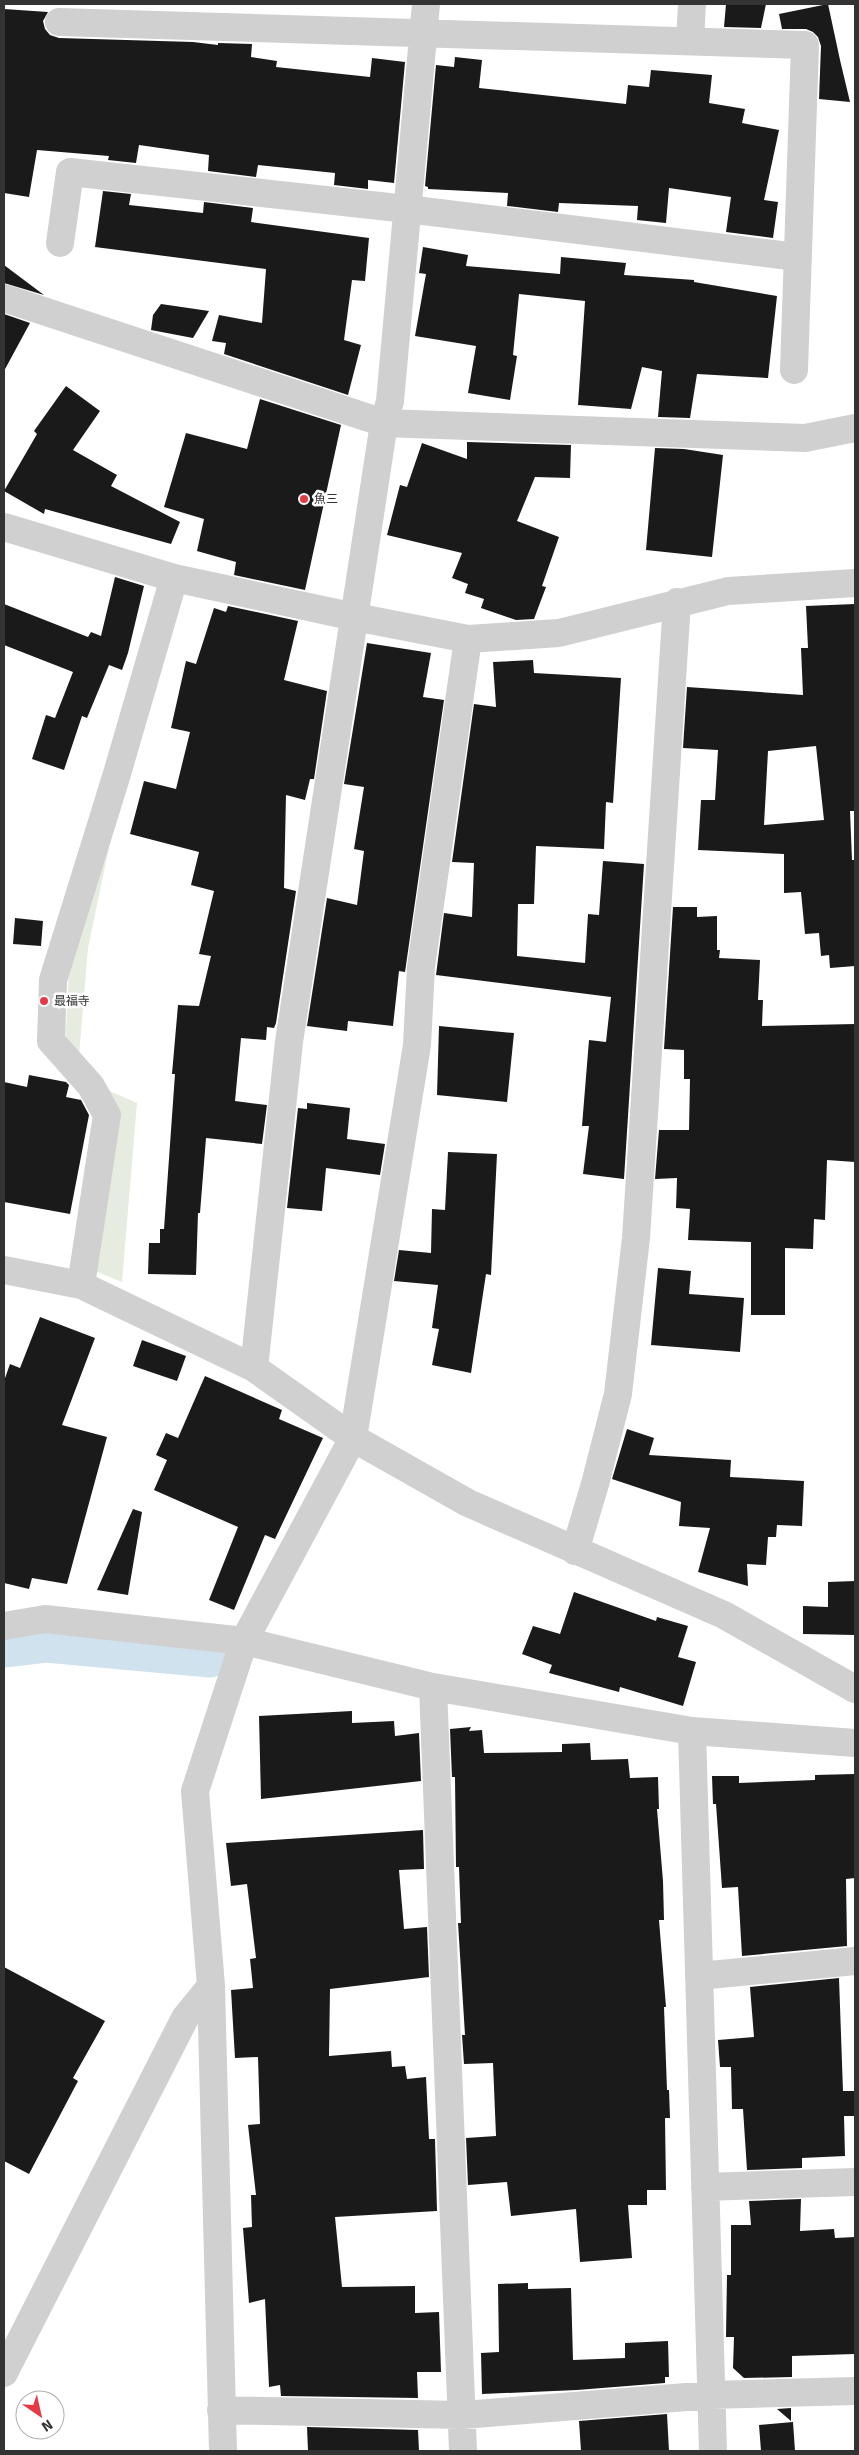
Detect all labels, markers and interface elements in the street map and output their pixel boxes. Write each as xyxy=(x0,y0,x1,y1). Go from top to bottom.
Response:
place label: 魚三 xyxy=(314,492,338,507)
marker: 魚三 xyxy=(298,493,310,505)
place label: 最福寺 xyxy=(54,994,90,1009)
marker: 最福寺 xyxy=(38,995,50,1007)
north arrow xyxy=(15,2390,65,2440)
text: N xyxy=(38,2416,56,2435)

